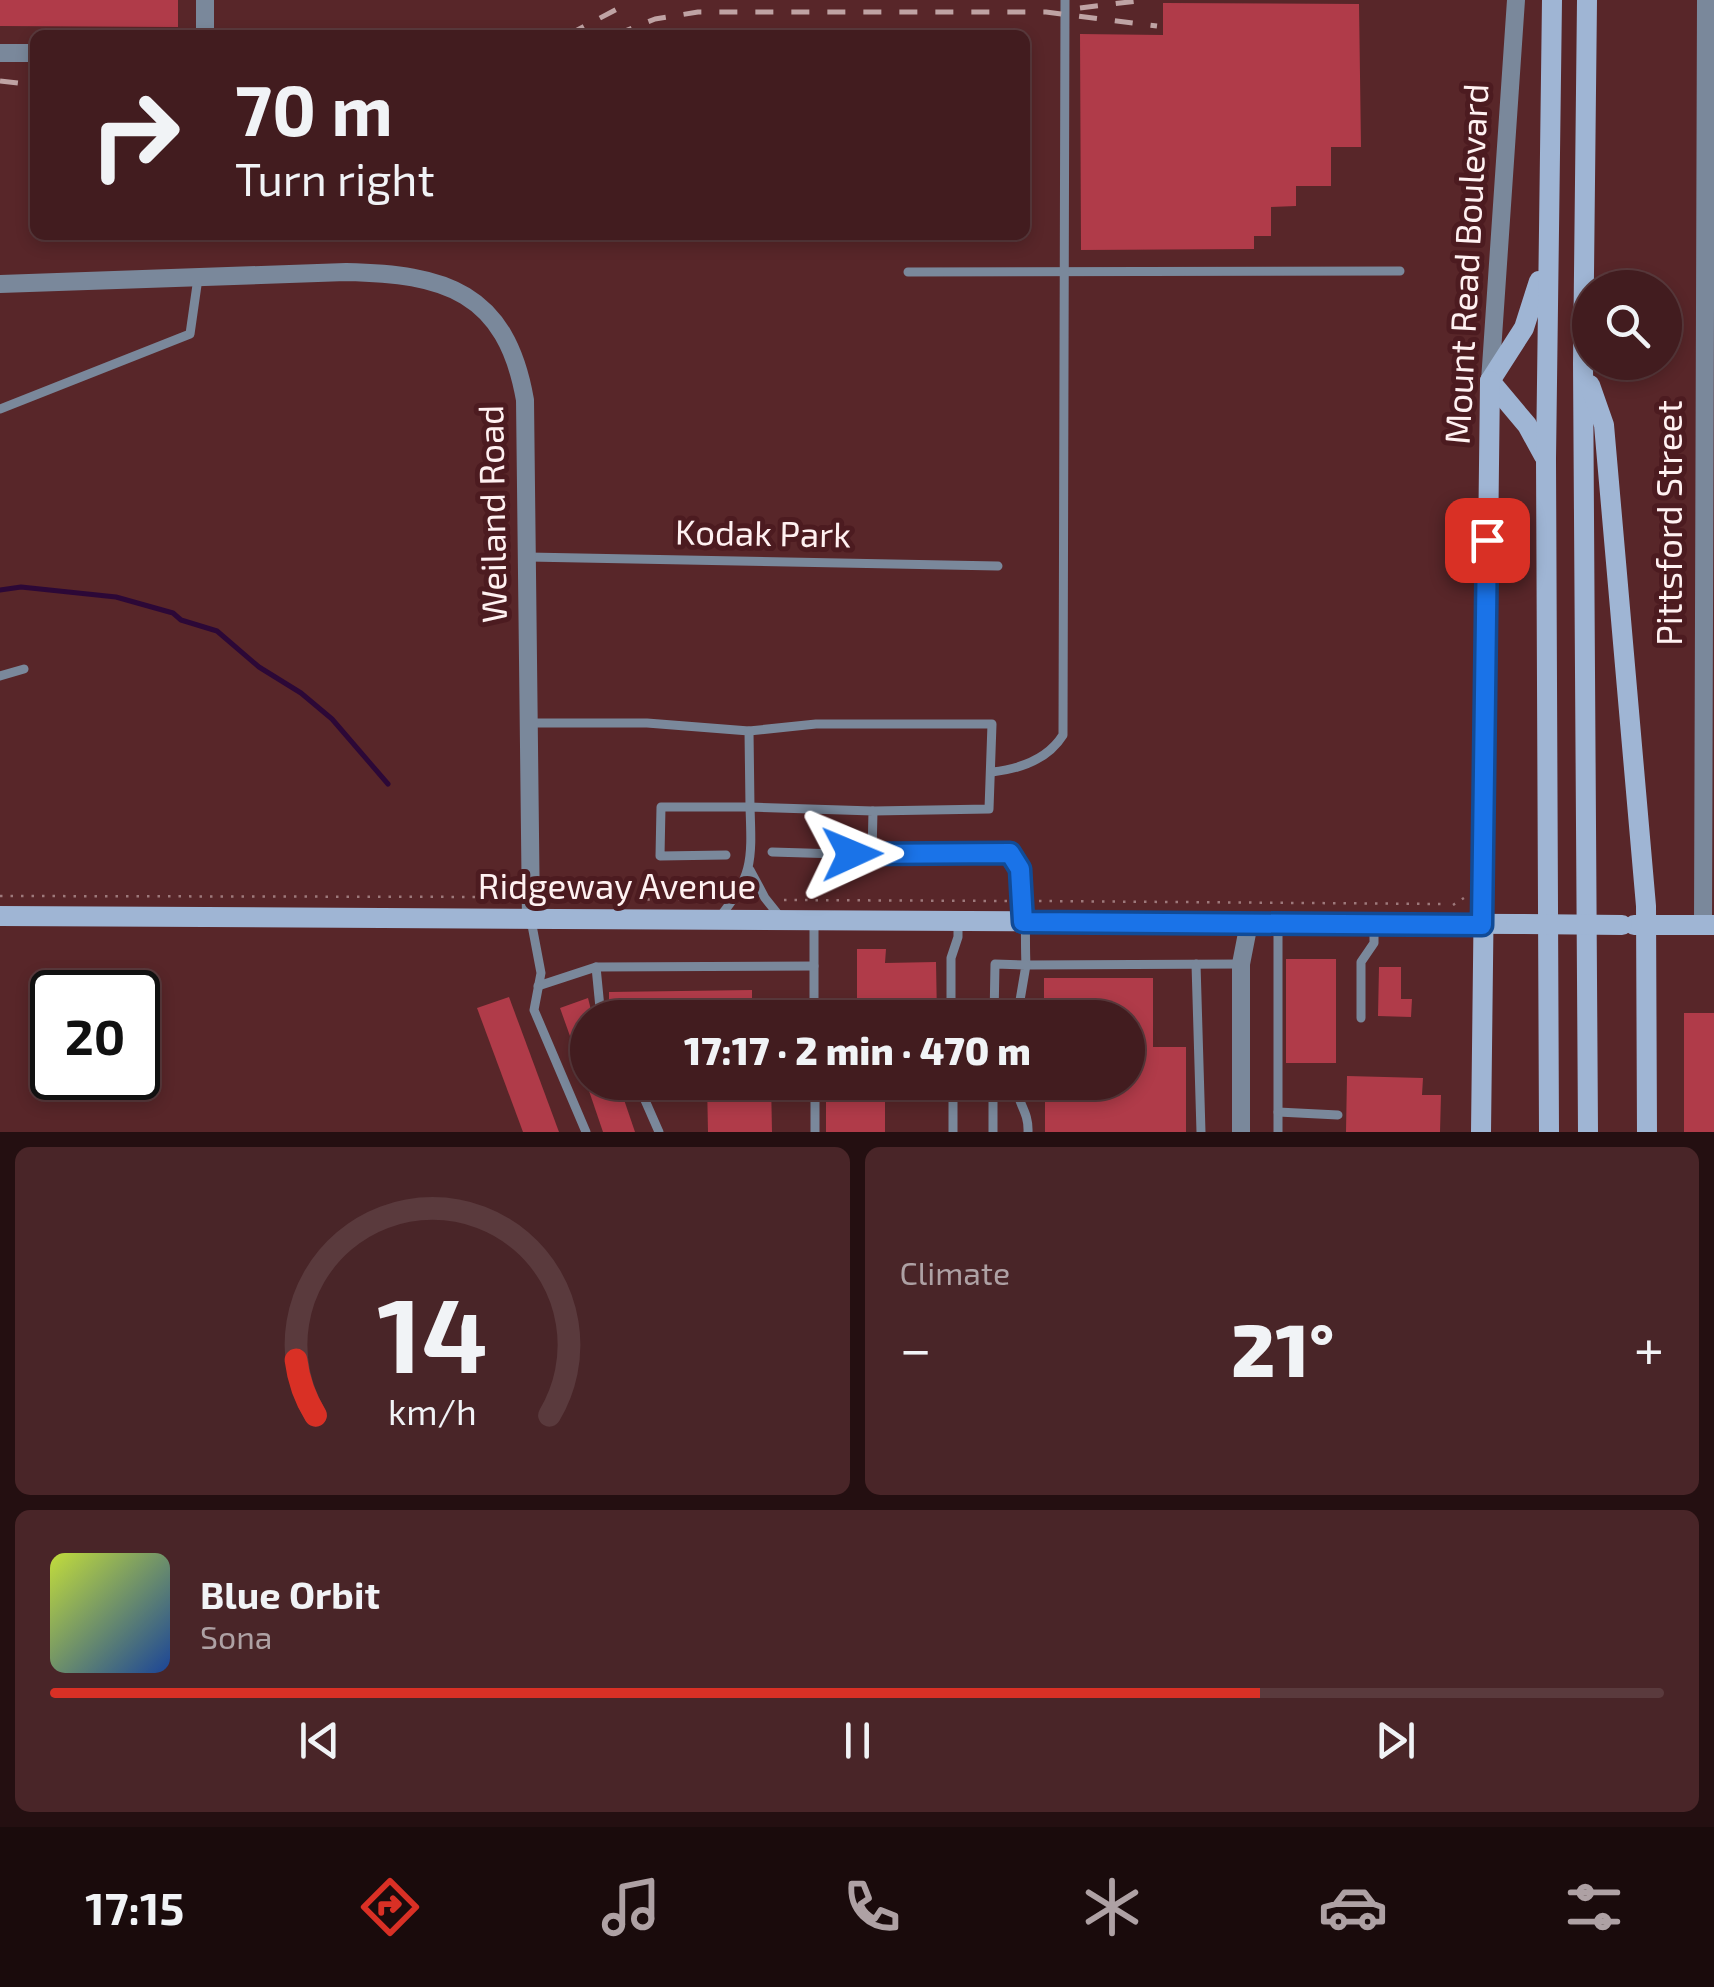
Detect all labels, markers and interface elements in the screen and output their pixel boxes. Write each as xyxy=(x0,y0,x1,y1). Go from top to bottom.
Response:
text: 70 m xyxy=(235,66,393,150)
icon: right xyxy=(70,70,200,200)
street label: Mount Read Boulevard xyxy=(1435,82,1495,445)
text: Turn right xyxy=(235,151,435,205)
map controls xyxy=(1572,270,1682,380)
button: search xyxy=(1572,270,1682,380)
street label: Pittsford Street xyxy=(1647,400,1689,646)
street label: Weiland Road xyxy=(468,404,514,624)
pin xyxy=(1445,498,1530,583)
street label: Kodak Park xyxy=(675,509,852,555)
icon: arrive xyxy=(1460,513,1515,568)
position arrow xyxy=(800,802,904,906)
street label: Ridgeway Avenue xyxy=(478,864,756,906)
speed limit sign: 20 xyxy=(30,970,160,1100)
text: 17:17 · 2 min · 470 m xyxy=(684,1027,1031,1073)
text: Climate xyxy=(900,1253,1010,1291)
text: 14 xyxy=(377,1269,488,1394)
text: 21° xyxy=(1231,1302,1334,1392)
text: − xyxy=(900,1314,932,1380)
text: + xyxy=(1634,1314,1664,1380)
text: km/h xyxy=(388,1389,477,1432)
text: Blue Orbit xyxy=(200,1571,380,1617)
text: Sona xyxy=(200,1617,272,1655)
icon: previous xyxy=(292,1713,347,1768)
icon: pause xyxy=(830,1713,885,1768)
icon: next xyxy=(1368,1713,1423,1768)
icon: directions xyxy=(355,1872,425,1942)
icon: music xyxy=(596,1872,666,1942)
icon: phone xyxy=(837,1872,907,1942)
icon: climate xyxy=(1077,1872,1147,1942)
icon: car xyxy=(1318,1872,1388,1942)
icon: filters xyxy=(1559,1872,1629,1942)
text: 17:15 xyxy=(85,1880,184,1934)

